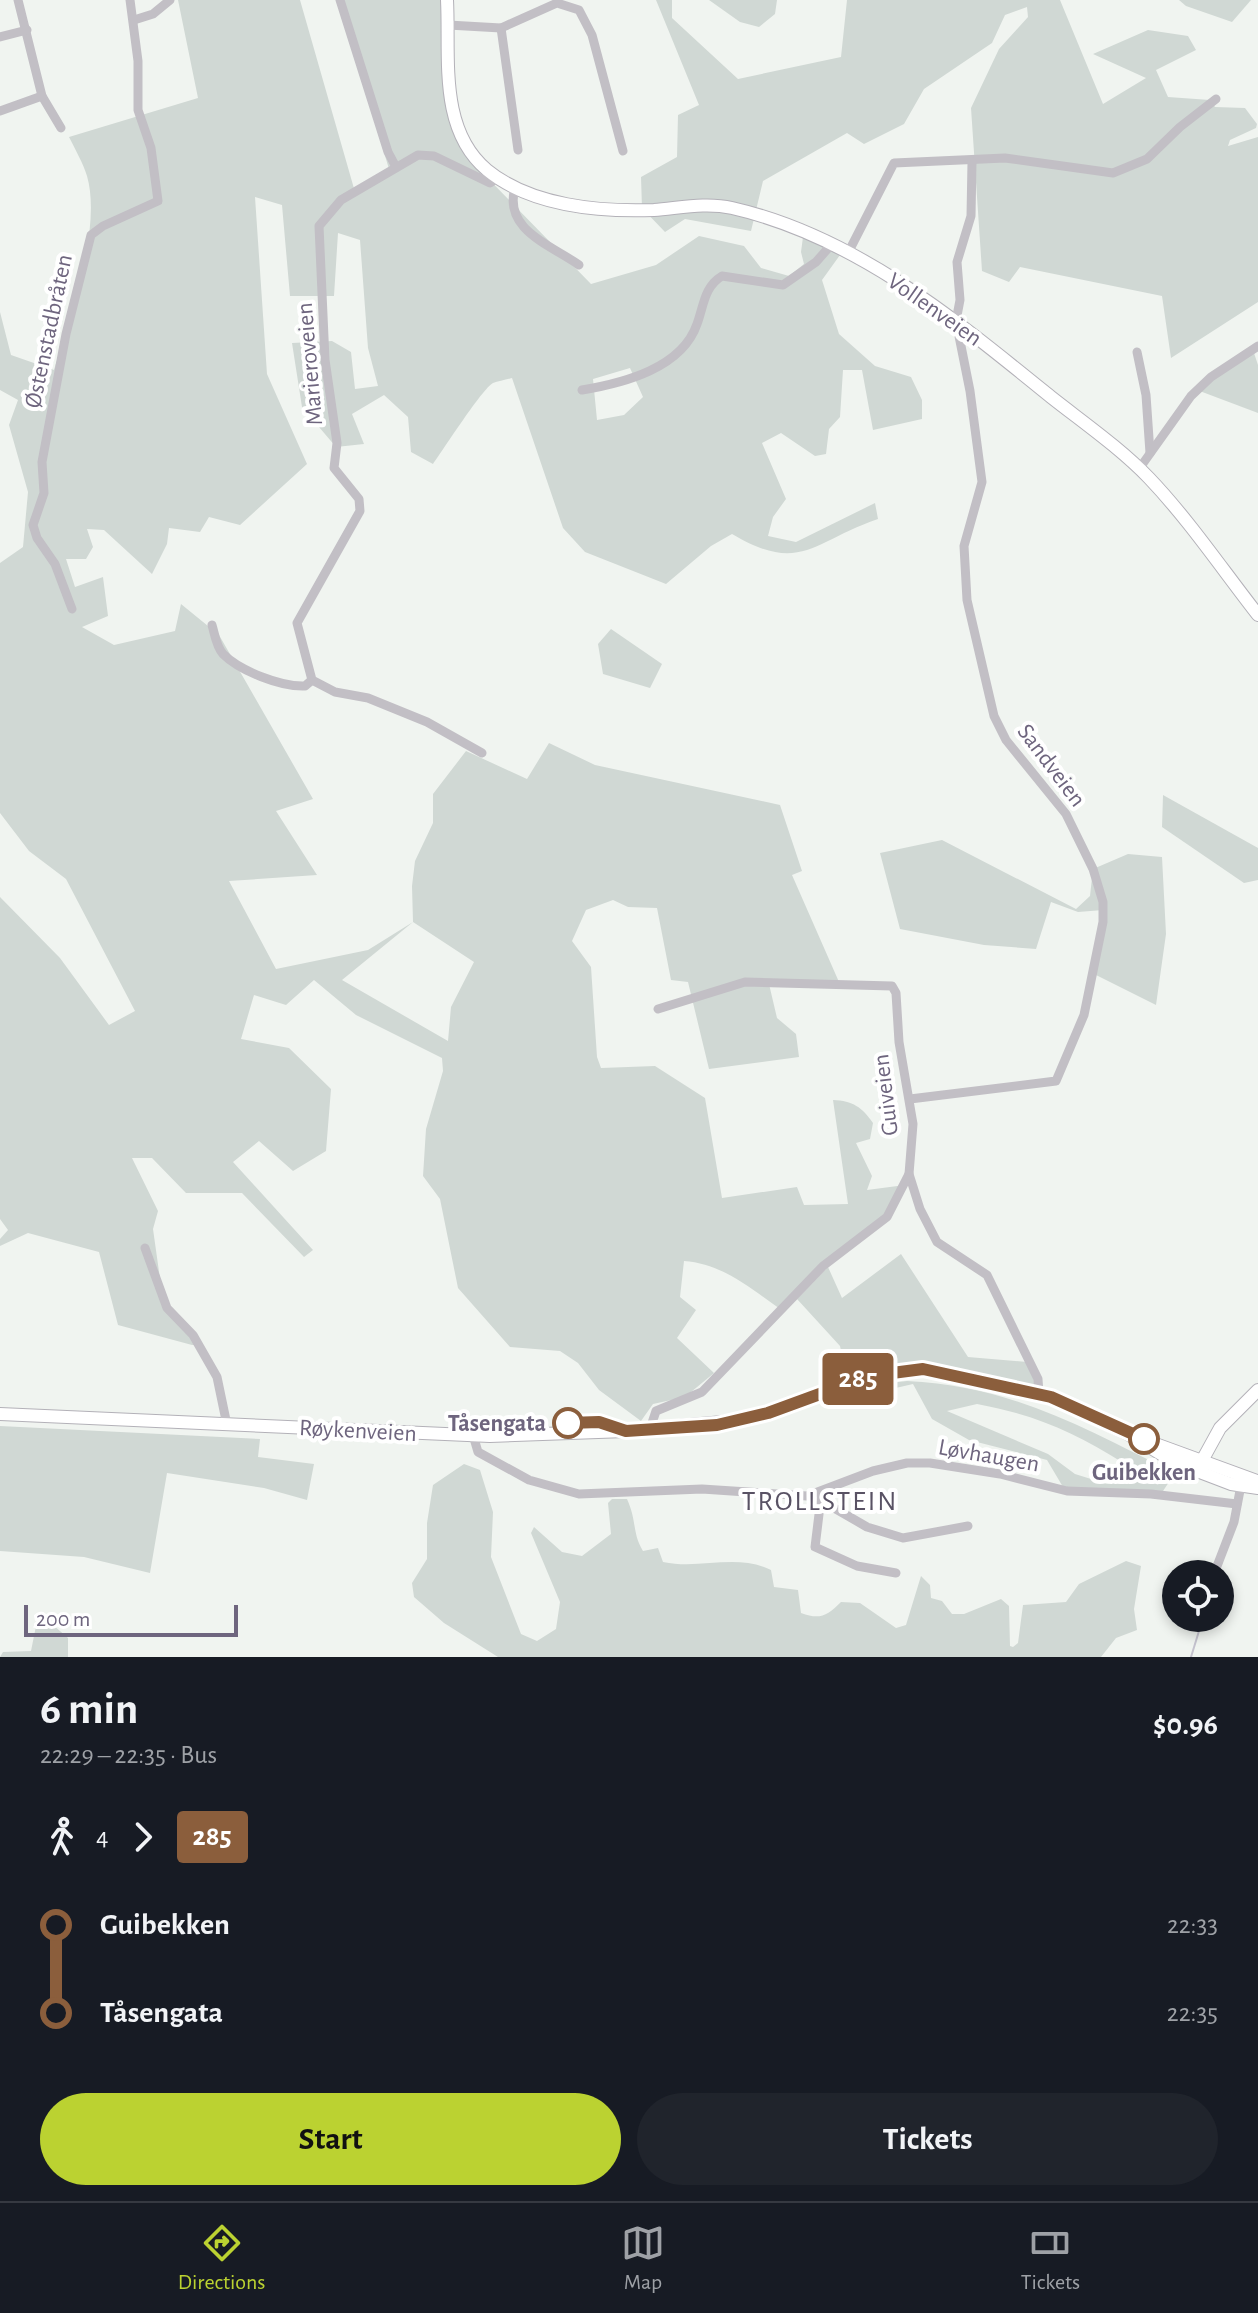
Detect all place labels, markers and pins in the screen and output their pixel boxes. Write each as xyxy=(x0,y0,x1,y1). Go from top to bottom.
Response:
marker: Tåsengata xyxy=(553,1408,583,1438)
place label: Tåsengata xyxy=(448,1412,546,1436)
marker: Guibekken xyxy=(1129,1424,1159,1454)
place label: Guibekken xyxy=(1092,1461,1196,1485)

